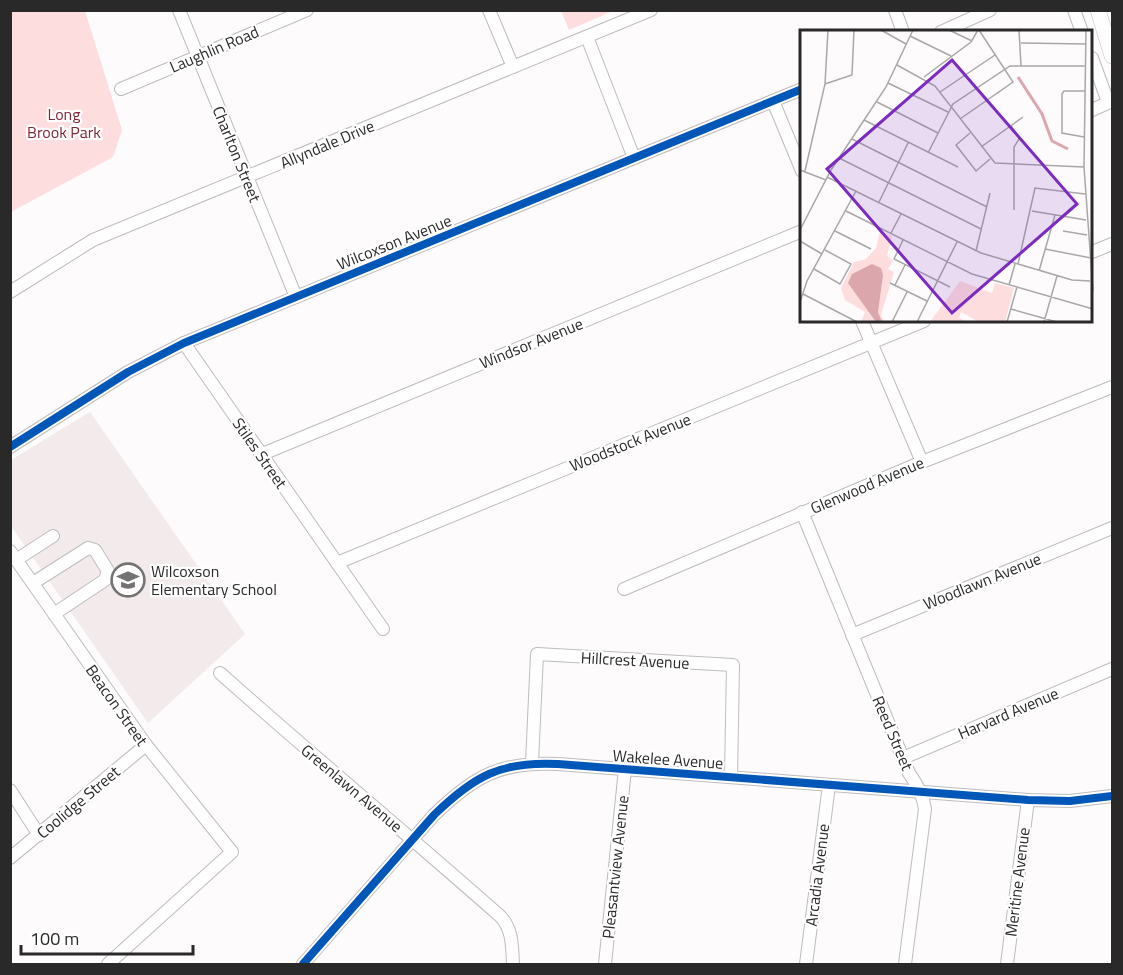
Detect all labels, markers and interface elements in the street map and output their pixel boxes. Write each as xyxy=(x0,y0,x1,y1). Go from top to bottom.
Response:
street label: Laughlin Road xyxy=(166,19,262,79)
inset map xyxy=(800,30,1093,322)
park label: Long Brook Park xyxy=(27,102,101,144)
street label: Charlton Street xyxy=(207,102,267,206)
street label: Allyndale Drive xyxy=(276,113,378,175)
street label: Wilcoxson Avenue xyxy=(333,208,455,276)
street label: Windsor Avenue xyxy=(476,311,586,375)
street label: Woodstock Avenue xyxy=(566,407,694,477)
street label: Stiles Street xyxy=(227,413,293,494)
street label: Glenwood Avenue xyxy=(807,450,927,520)
street label: Woodlawn Avenue xyxy=(919,546,1045,616)
place label: Wilcoxson Elementary School xyxy=(151,559,277,601)
school or university icon: Wilcoxson Elementary School xyxy=(110,562,146,598)
street label: Hillcrest Avenue xyxy=(580,645,690,675)
street label: Beacon Street xyxy=(80,659,154,751)
street label: Harvard Avenue xyxy=(954,681,1062,745)
street label: Reed Street xyxy=(866,692,920,774)
street label: Greenlawn Avenue xyxy=(296,738,408,838)
street label: Wakelee Avenue xyxy=(612,743,724,775)
street label: Coolidge Street xyxy=(31,760,125,844)
street label: Pleasantview Avenue xyxy=(596,794,634,940)
street label: Arcadia Avenue xyxy=(799,822,835,928)
street label: Meritine Avenue xyxy=(998,826,1036,938)
scale bar xyxy=(21,918,194,956)
text: 100 m xyxy=(30,925,79,952)

